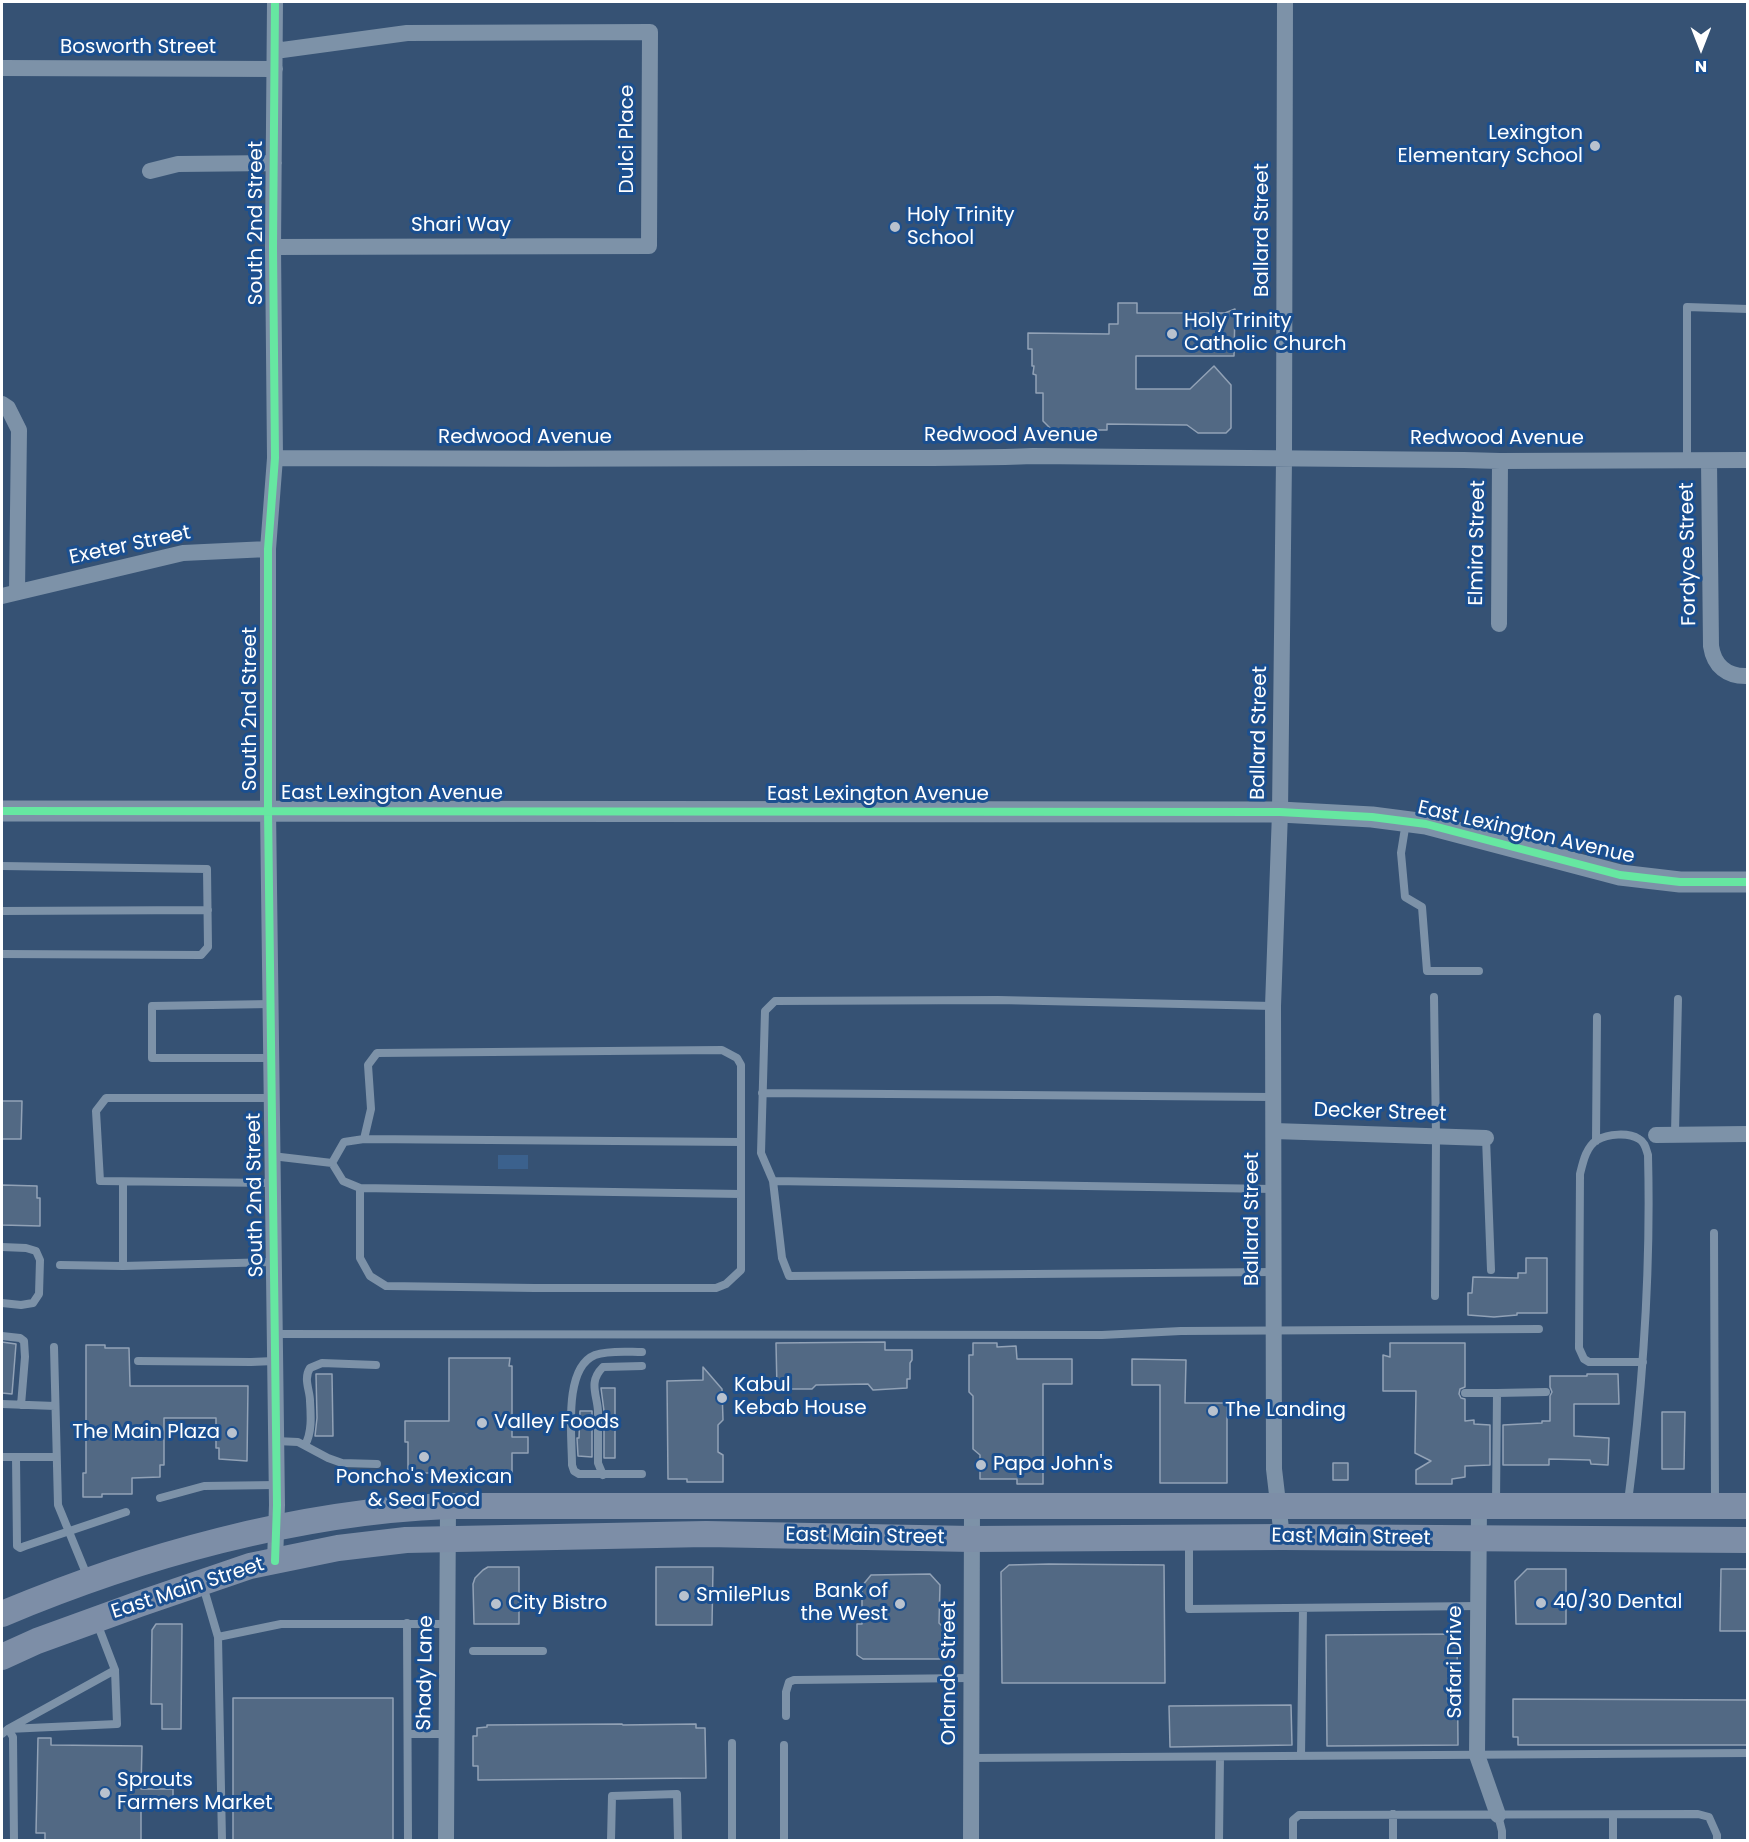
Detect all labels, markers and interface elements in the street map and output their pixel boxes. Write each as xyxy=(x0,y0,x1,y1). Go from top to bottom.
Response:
north arrow xyxy=(1671,18,1731,78)
street label: Bosworth Street xyxy=(60,36,216,60)
text: N xyxy=(1695,55,1707,78)
street label: Dulci Place xyxy=(616,85,640,193)
place label: Lexington Elementary School xyxy=(1398,122,1583,169)
marker: Lexington Elementary School xyxy=(1588,139,1602,153)
street label: South 2nd Street xyxy=(245,141,269,305)
street label: Ballard Street xyxy=(1251,163,1275,297)
place label: Holy Trinity School xyxy=(907,204,1015,251)
street label: Shari Way xyxy=(411,214,511,238)
marker: Holy Trinity School xyxy=(888,220,902,234)
place label: Holy Trinity Catholic Church xyxy=(1184,310,1347,357)
marker: Holy Trinity Catholic Church xyxy=(1165,327,1179,341)
street label: Redwood Avenue xyxy=(924,424,1098,448)
street label: Redwood Avenue xyxy=(438,426,612,450)
street label: Redwood Avenue xyxy=(1410,427,1584,451)
street label: Elmira Street xyxy=(1465,480,1491,606)
street label: Fordyce Street xyxy=(1676,482,1702,626)
street label: Exeter Street xyxy=(67,521,193,571)
street label: South 2nd Street xyxy=(239,627,263,791)
street label: Ballard Street xyxy=(1247,666,1273,800)
street label: East Lexington Avenue xyxy=(281,782,503,806)
street label: East Lexington Avenue xyxy=(767,783,989,807)
street label: East Lexington Avenue xyxy=(1415,796,1637,870)
street label: Decker Street xyxy=(1313,1099,1447,1127)
street label: South 2nd Street xyxy=(243,1113,269,1277)
street label: Ballard Street xyxy=(1241,1152,1265,1286)
place label: Kabul Kebab House xyxy=(734,1374,867,1421)
marker: Kabul Kebab House xyxy=(715,1391,729,1405)
place label: The Landing xyxy=(1225,1399,1346,1423)
marker: The Landing xyxy=(1206,1404,1220,1418)
place label: Valley Foods xyxy=(494,1411,620,1435)
marker: Valley Foods xyxy=(475,1416,489,1430)
place label: The Main Plaza xyxy=(72,1421,220,1445)
marker: The Main Plaza xyxy=(225,1426,239,1440)
marker: Poncho's Mexican & Sea Food xyxy=(417,1450,431,1464)
place label: Papa John's xyxy=(993,1453,1113,1477)
marker: Papa John's xyxy=(974,1458,988,1472)
place label: Poncho's Mexican & Sea Food xyxy=(336,1466,512,1513)
street label: East Main Street xyxy=(785,1524,945,1550)
street label: East Main Street xyxy=(1271,1525,1431,1551)
street label: East Main Street xyxy=(109,1553,267,1625)
place label: Bank of the West xyxy=(801,1580,888,1627)
place label: SmilePlus xyxy=(696,1584,790,1608)
marker: SmilePlus xyxy=(677,1589,691,1603)
place label: 40/30 Dental xyxy=(1553,1591,1682,1615)
place label: City Bistro xyxy=(508,1592,607,1616)
marker: 40/30 Dental xyxy=(1534,1596,1548,1610)
marker: City Bistro xyxy=(489,1597,503,1611)
marker: Bank of the West xyxy=(893,1597,907,1611)
street label: Orlando Street xyxy=(938,1601,962,1745)
street label: Safari Drive xyxy=(1444,1605,1468,1719)
street label: Shady Lane xyxy=(413,1615,439,1731)
place label: Sprouts Farmers Market xyxy=(117,1769,272,1816)
marker: Sprouts Farmers Market xyxy=(98,1786,112,1800)

